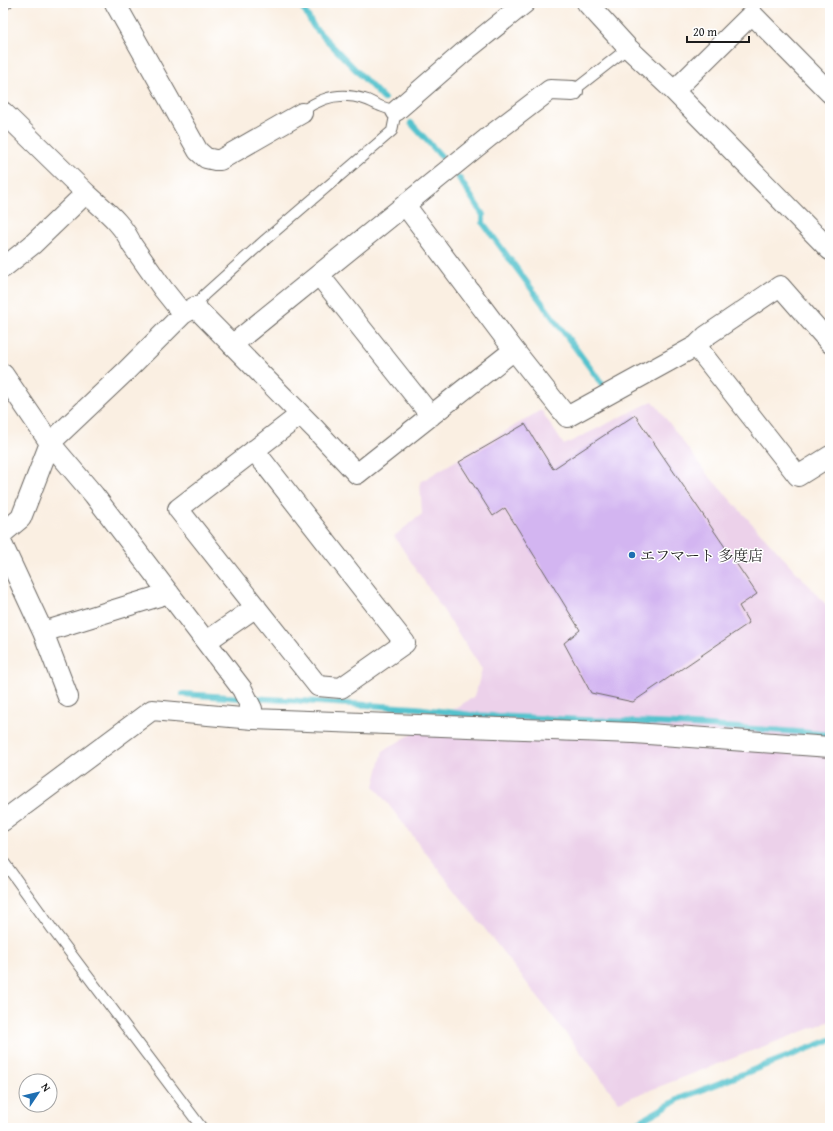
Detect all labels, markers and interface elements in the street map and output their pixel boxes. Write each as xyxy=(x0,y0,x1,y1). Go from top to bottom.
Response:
scale bar xyxy=(687,18,749,44)
text: 20 m xyxy=(693,23,717,40)
place label: エフマート 多度店 xyxy=(640,545,763,566)
marker: エフマート 多度店 xyxy=(627,550,637,560)
north arrow xyxy=(18,1073,58,1113)
text: N xyxy=(38,1080,55,1095)

